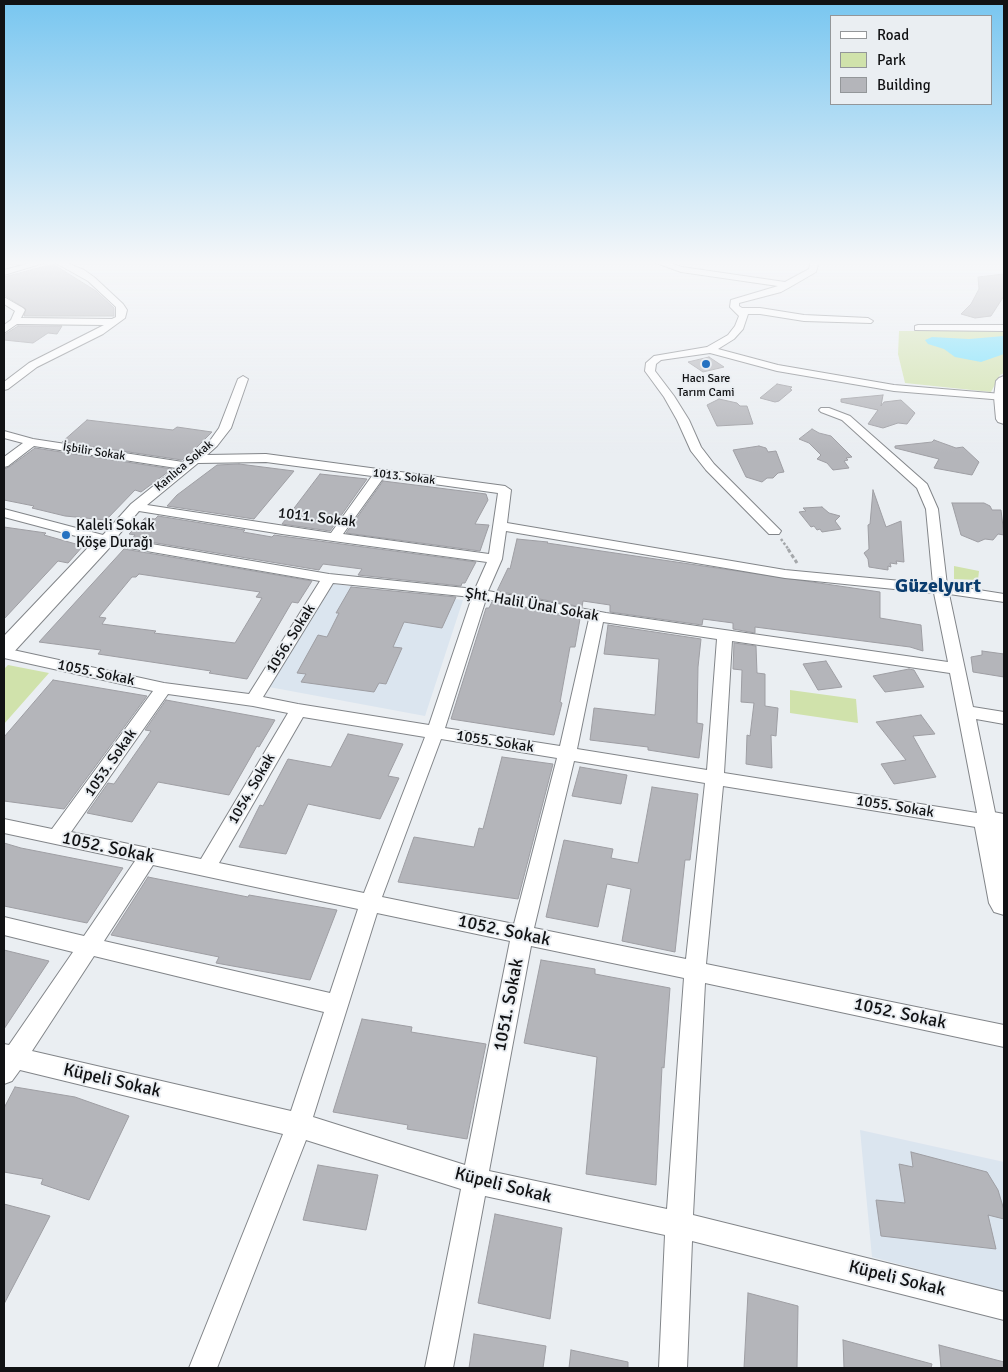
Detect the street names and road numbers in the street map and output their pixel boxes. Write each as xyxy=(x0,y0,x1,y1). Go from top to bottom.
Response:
street label: Kanlıca Sokak xyxy=(152,437,216,495)
street label: İşbilir Sokak xyxy=(62,440,126,464)
street label: 1013. Sokak xyxy=(372,466,436,488)
street label: 1011. Sokak xyxy=(277,504,357,532)
street label: Şht. Halil Ünal Sokak xyxy=(464,584,600,626)
street label: 1056. Sokak xyxy=(263,601,319,677)
street label: 1055. Sokak xyxy=(56,656,136,690)
street label: 1053. Sokak xyxy=(81,726,141,800)
street label: 1055. Sokak xyxy=(455,727,535,757)
street label: 1054. Sokak xyxy=(225,751,279,827)
street label: 1055. Sokak xyxy=(855,792,935,822)
street label: 1052. Sokak xyxy=(60,828,156,868)
street label: 1052. Sokak xyxy=(456,911,552,951)
street label: 1051. Sokak xyxy=(489,957,529,1053)
street label: 1052. Sokak xyxy=(852,994,948,1034)
street label: Küpeli Sokak xyxy=(61,1059,163,1103)
street label: Küpeli Sokak xyxy=(452,1164,554,1208)
street label: Küpeli Sokak xyxy=(846,1257,948,1301)

